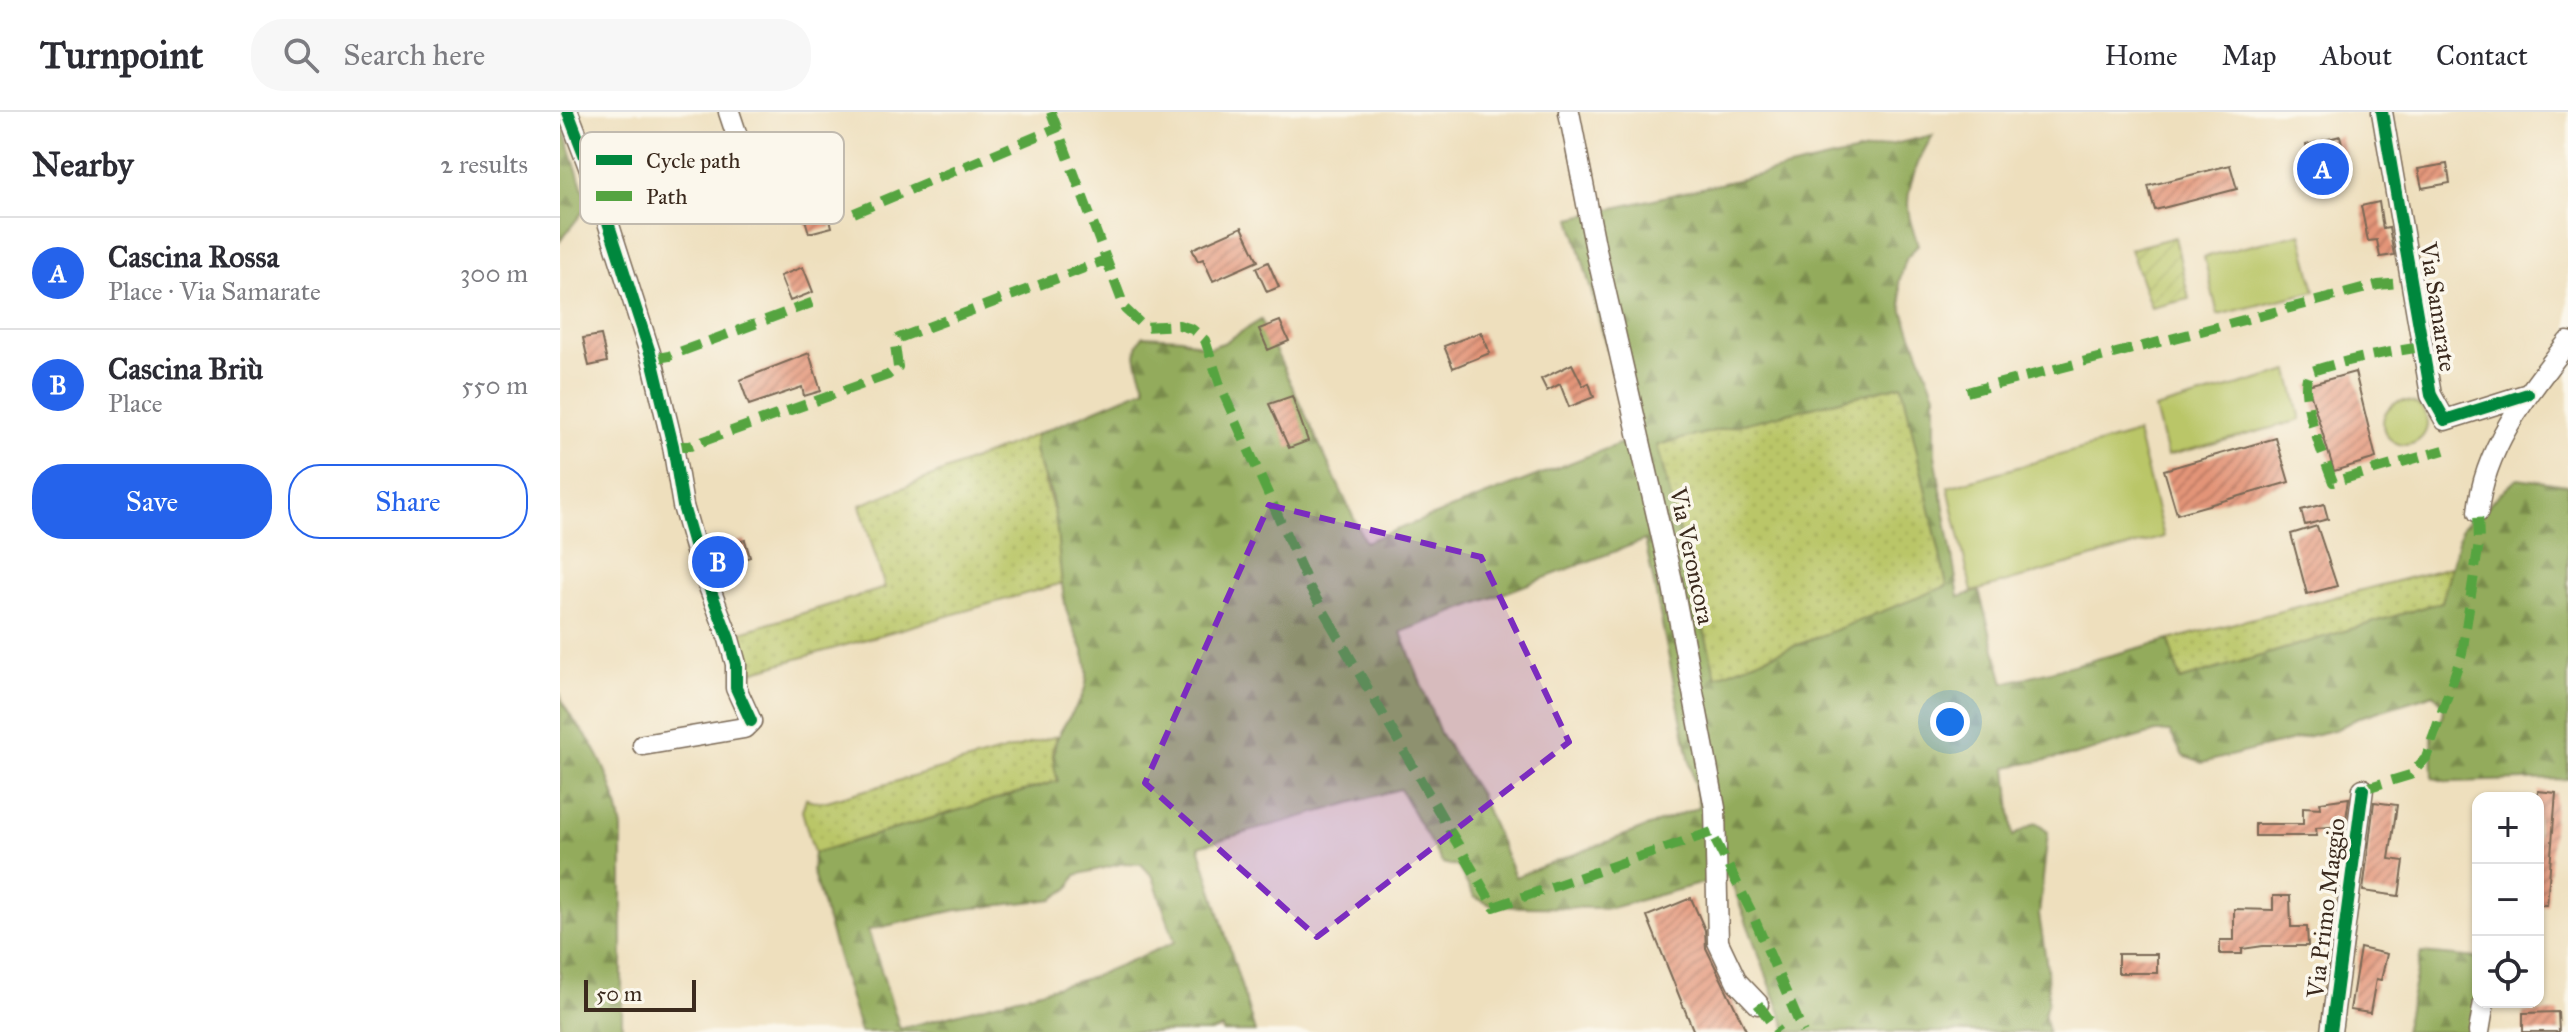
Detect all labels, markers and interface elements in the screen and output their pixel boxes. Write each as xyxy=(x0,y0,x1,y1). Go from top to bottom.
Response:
search box xyxy=(251,19,811,91)
text: Turnpoint xyxy=(40,32,203,78)
icon: search xyxy=(279,33,323,77)
text: Search here xyxy=(343,37,485,73)
text: Home xyxy=(2105,38,2178,73)
text: Map xyxy=(2222,38,2276,73)
text: About xyxy=(2320,38,2392,73)
text: Contact xyxy=(2436,38,2528,73)
legend xyxy=(580,132,844,224)
pin: A xyxy=(2297,139,2349,199)
text: Nearby xyxy=(32,144,134,185)
text: Cycle path xyxy=(646,147,741,174)
text: 2 results xyxy=(440,148,528,180)
text: Path xyxy=(646,183,688,210)
text: Cascina Rossa xyxy=(108,239,279,275)
street label: Via Samarate xyxy=(2413,239,2463,374)
text: A xyxy=(49,257,67,289)
text: 300 m xyxy=(460,257,528,289)
text: Place · Via Samarate xyxy=(108,275,321,307)
text: Cascina Briù xyxy=(108,351,263,387)
text: B xyxy=(49,369,67,401)
text: 550 m xyxy=(461,369,528,401)
text: Place xyxy=(108,387,163,419)
button: Save xyxy=(32,464,272,539)
button: Share xyxy=(288,464,528,539)
street label: Via Veroncora xyxy=(1663,484,1721,628)
pin: B xyxy=(692,532,744,592)
your location xyxy=(1930,702,1970,742)
map controls xyxy=(2472,792,2544,1008)
button: + xyxy=(2472,792,2544,864)
street label: Via Primo Maggio xyxy=(2300,816,2352,1001)
button: − xyxy=(2472,864,2544,936)
button: locate xyxy=(2472,936,2544,1008)
scale bar xyxy=(584,976,696,1012)
text: 50 m xyxy=(596,980,642,1007)

